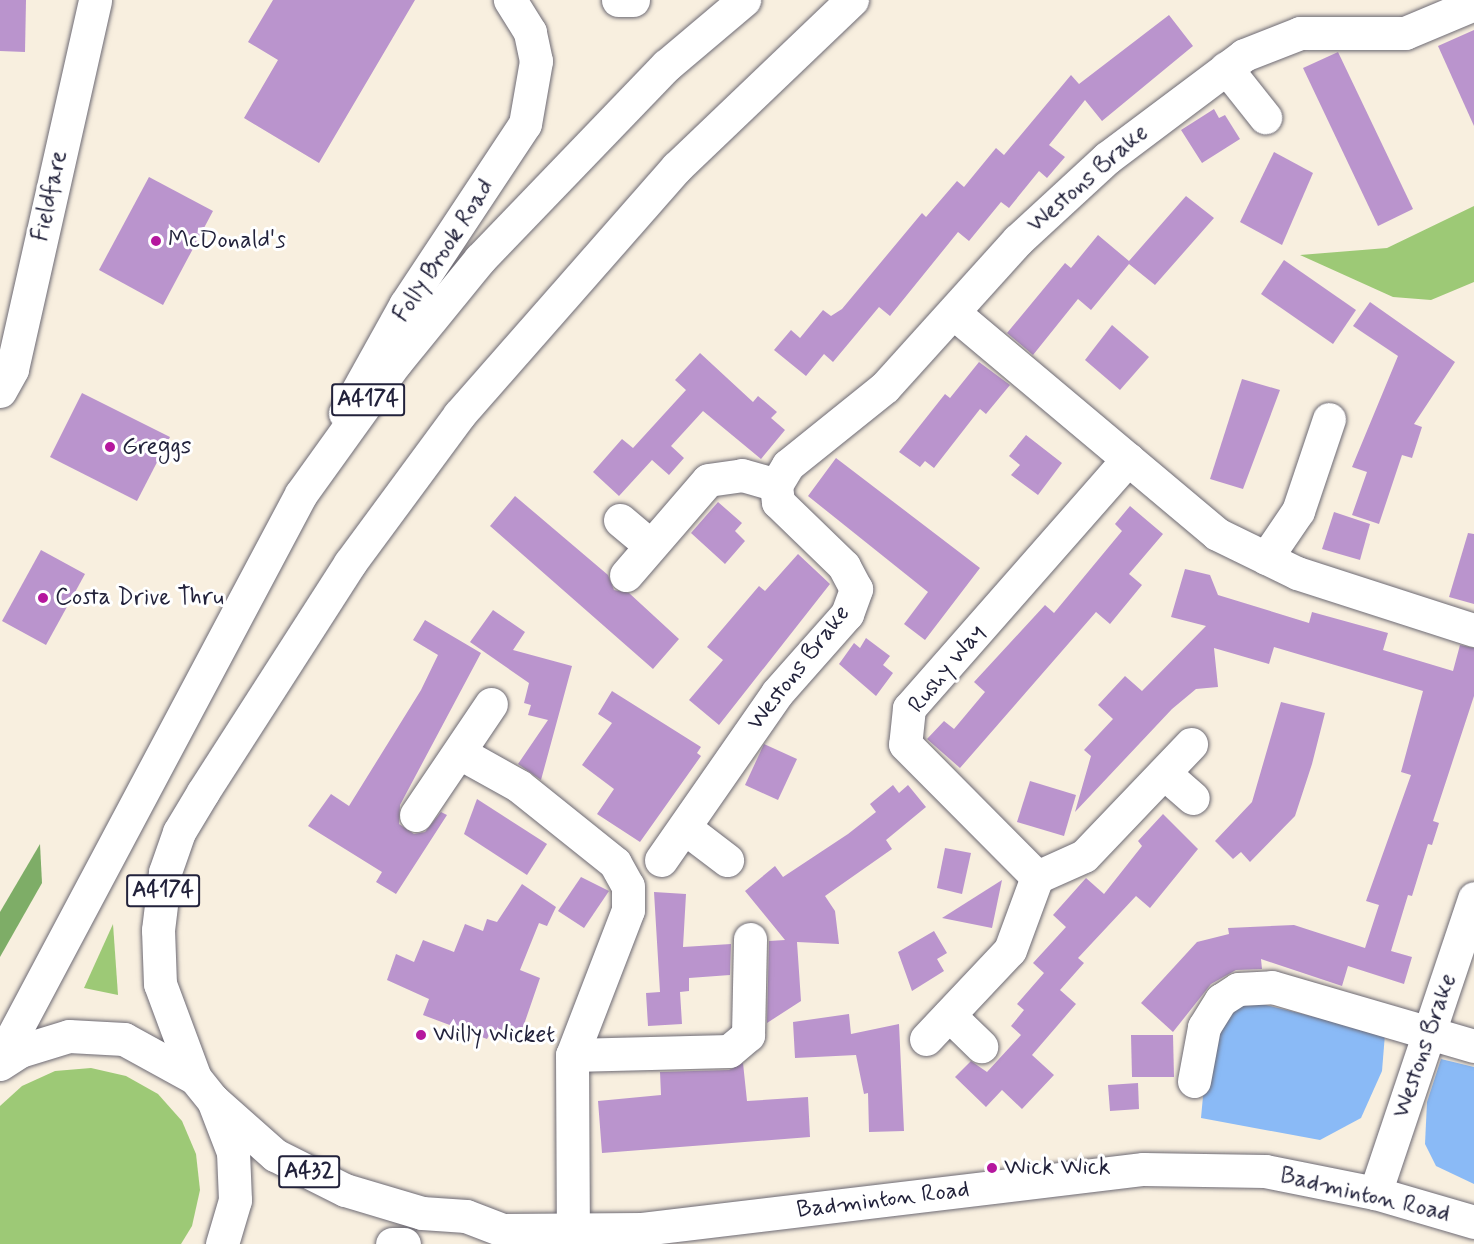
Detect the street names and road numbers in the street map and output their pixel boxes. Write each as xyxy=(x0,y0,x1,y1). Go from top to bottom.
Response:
street label: Westons Brake xyxy=(1023,120,1153,238)
street label: Fieldfare xyxy=(26,148,74,244)
street label: Folly Brook Road xyxy=(388,175,500,327)
road number: A4174 xyxy=(330,381,406,419)
street label: Westons Brake xyxy=(742,601,856,735)
street label: Rushy Way xyxy=(901,618,993,720)
road number: A4174 xyxy=(126,872,201,910)
street label: Westons Brake xyxy=(1387,971,1463,1121)
road number: A432 xyxy=(278,1153,340,1191)
street label: Badminton Road xyxy=(1277,1161,1453,1229)
street label: Badminton Road xyxy=(795,1175,971,1225)

